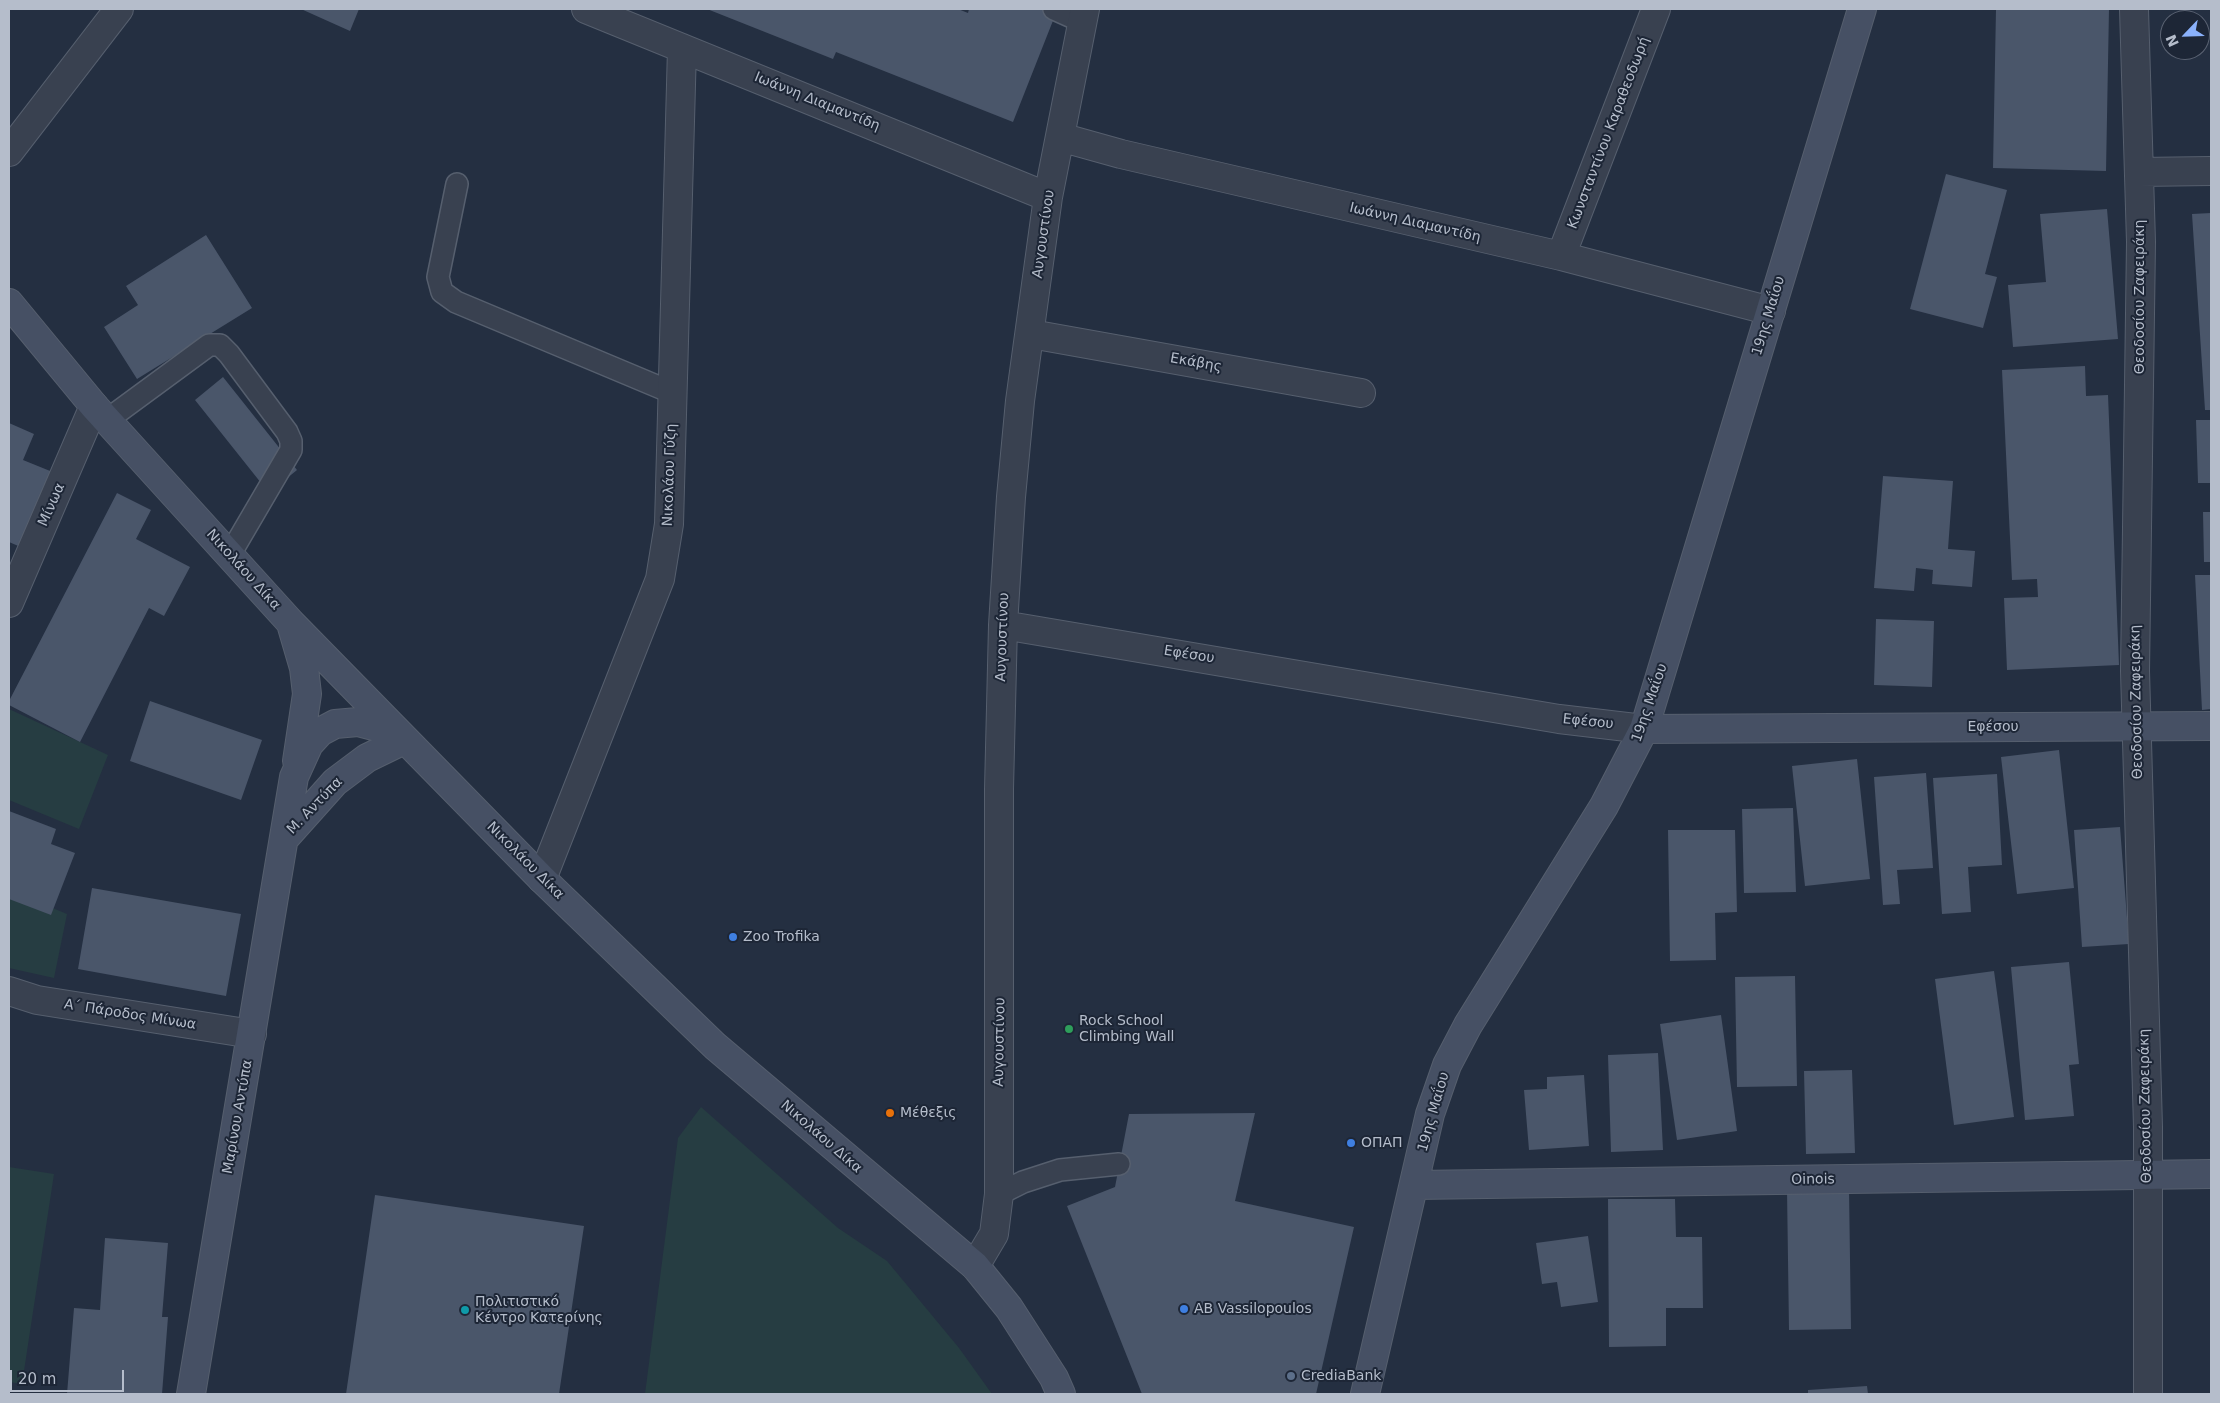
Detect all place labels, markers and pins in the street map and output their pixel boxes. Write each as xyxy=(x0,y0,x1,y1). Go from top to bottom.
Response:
place label: Zoo Trofika xyxy=(743,929,820,945)
marker: Zoo Trofika xyxy=(727,931,739,943)
place label: Rock School Climbing Wall xyxy=(1079,1013,1174,1046)
marker: Rock School Climbing Wall xyxy=(1063,1023,1075,1035)
place label: Μέθεξις xyxy=(900,1105,957,1121)
marker: Μέθεξις xyxy=(884,1107,896,1119)
place label: ΟΠΑΠ xyxy=(1361,1135,1403,1151)
marker: ΟΠΑΠ xyxy=(1345,1137,1357,1149)
place label: Πολιτιστικό Κέντρο Κατερίνης xyxy=(475,1294,603,1326)
place label: AB Vassilopoulos xyxy=(1194,1301,1312,1317)
marker: AB Vassilopoulos xyxy=(1178,1303,1190,1315)
marker: Πολιτιστικό Κέντρο Κατερίνης xyxy=(459,1304,471,1316)
place label: CrediaBank xyxy=(1301,1368,1381,1384)
marker: CrediaBank xyxy=(1285,1370,1297,1382)

